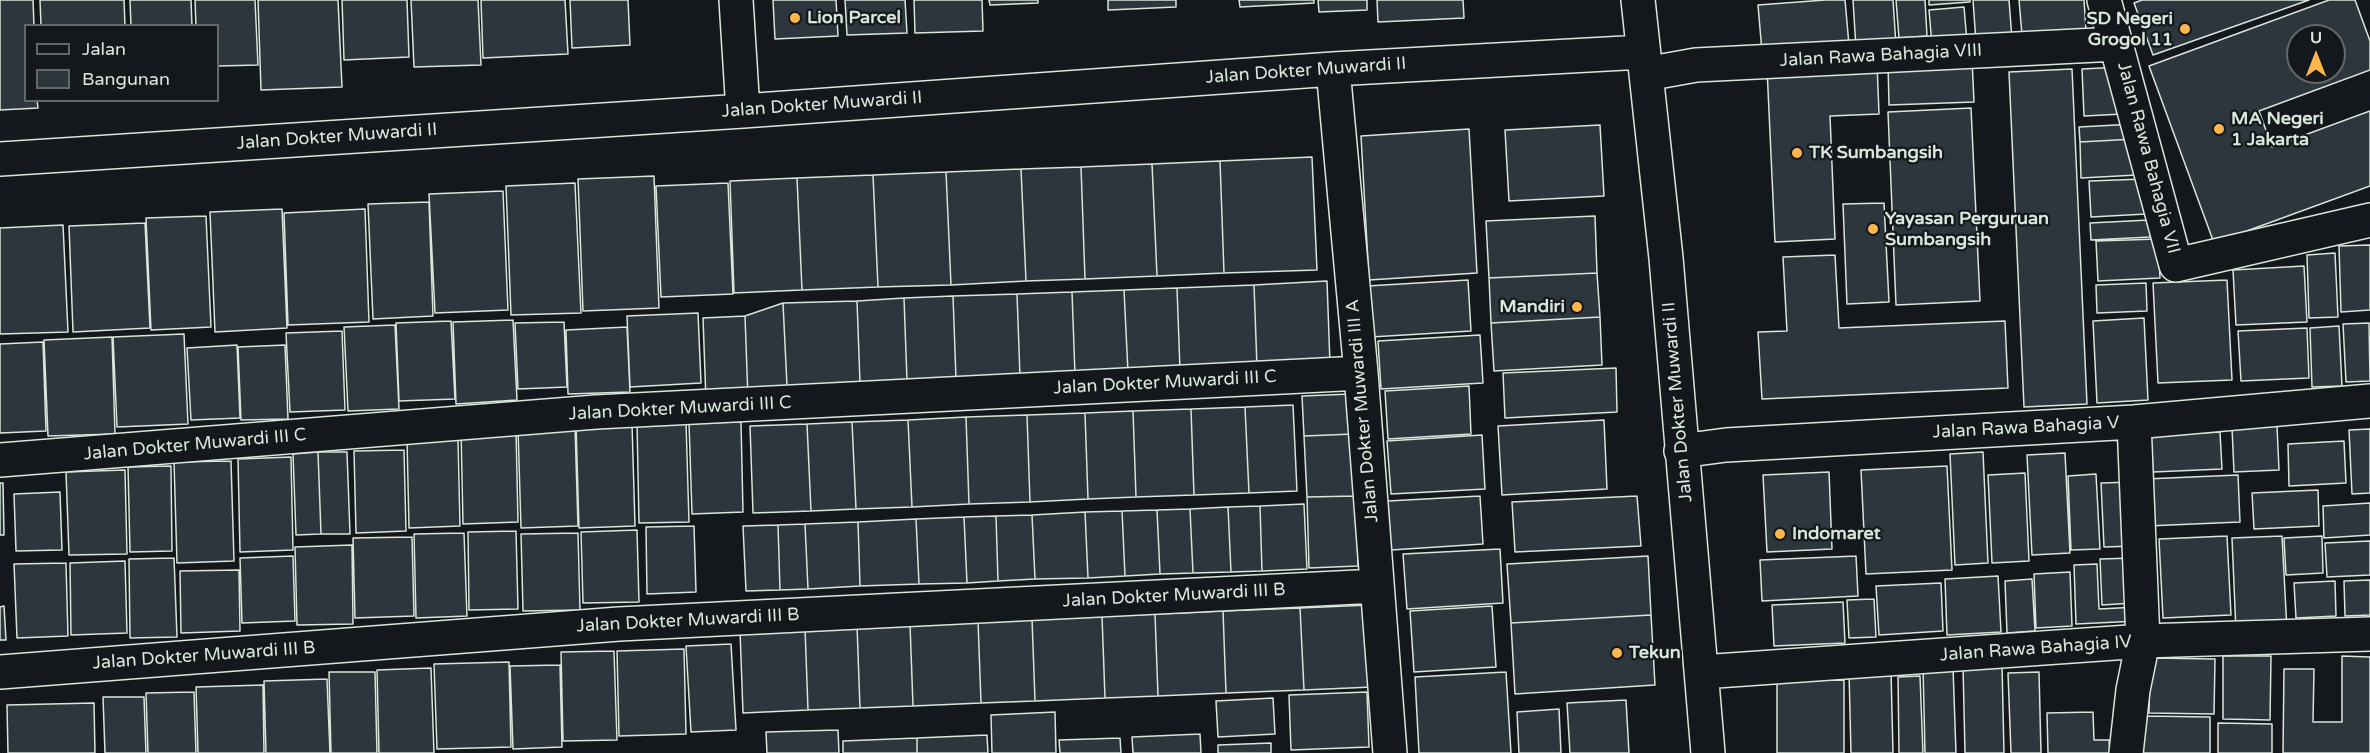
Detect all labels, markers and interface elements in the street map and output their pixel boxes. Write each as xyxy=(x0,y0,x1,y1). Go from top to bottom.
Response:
place label: Lion Parcel xyxy=(807,7,901,29)
place label: SD Negeri Grogol 11 xyxy=(2086,8,2173,50)
marker: Lion Parcel xyxy=(788,11,802,25)
marker: SD Negeri Grogol 11 xyxy=(2178,22,2192,36)
legend xyxy=(24,24,219,102)
north arrow xyxy=(2286,24,2346,84)
text: U xyxy=(2310,28,2322,48)
text: Jalan xyxy=(82,38,126,60)
street label: Jalan Rawa Bahagia VIII xyxy=(1779,40,1983,72)
street label: Jalan Dokter Muwardi II xyxy=(1205,53,1407,89)
street label: Jalan Rawa Bahagia VII xyxy=(2112,60,2184,256)
text: Bangunan xyxy=(82,68,170,90)
street label: Jalan Dokter Muwardi II xyxy=(721,87,923,123)
place label: MA Negeri 1 Jakarta xyxy=(2231,108,2324,150)
street label: Jalan Dokter Muwardi II xyxy=(236,119,438,155)
marker: MA Negeri 1 Jakarta xyxy=(2212,122,2226,136)
place label: TK Sumbangsih xyxy=(1809,142,1943,164)
marker: TK Sumbangsih xyxy=(1790,146,1804,160)
place label: Yayasan Perguruan Sumbangsih xyxy=(1885,208,2049,250)
marker: Yayasan Perguruan Sumbangsih xyxy=(1866,222,1880,236)
place label: Mandiri xyxy=(1499,296,1565,318)
street label: Jalan Dokter Muwardi III A xyxy=(1342,298,1384,524)
marker: Mandiri xyxy=(1570,300,1584,314)
street label: Jalan Dokter Muwardi II xyxy=(1658,301,1698,503)
street label: Jalan Dokter Muwardi III C xyxy=(1053,366,1277,400)
street label: Jalan Dokter Muwardi III C xyxy=(568,392,792,426)
street label: Jalan Rawa Bahagia V xyxy=(1932,412,2120,444)
street label: Jalan Dokter Muwardi III C xyxy=(83,425,307,465)
place label: Indomaret xyxy=(1792,523,1881,545)
marker: Indomaret xyxy=(1773,527,1787,541)
street label: Jalan Dokter Muwardi III B xyxy=(1062,579,1286,613)
street label: Jalan Dokter Muwardi III B xyxy=(576,604,800,638)
street label: Jalan Rawa Bahagia IV xyxy=(1939,632,2133,666)
street label: Jalan Dokter Muwardi III B xyxy=(92,637,316,675)
place label: Tekun xyxy=(1629,642,1681,664)
marker: Tekun xyxy=(1610,646,1624,660)

